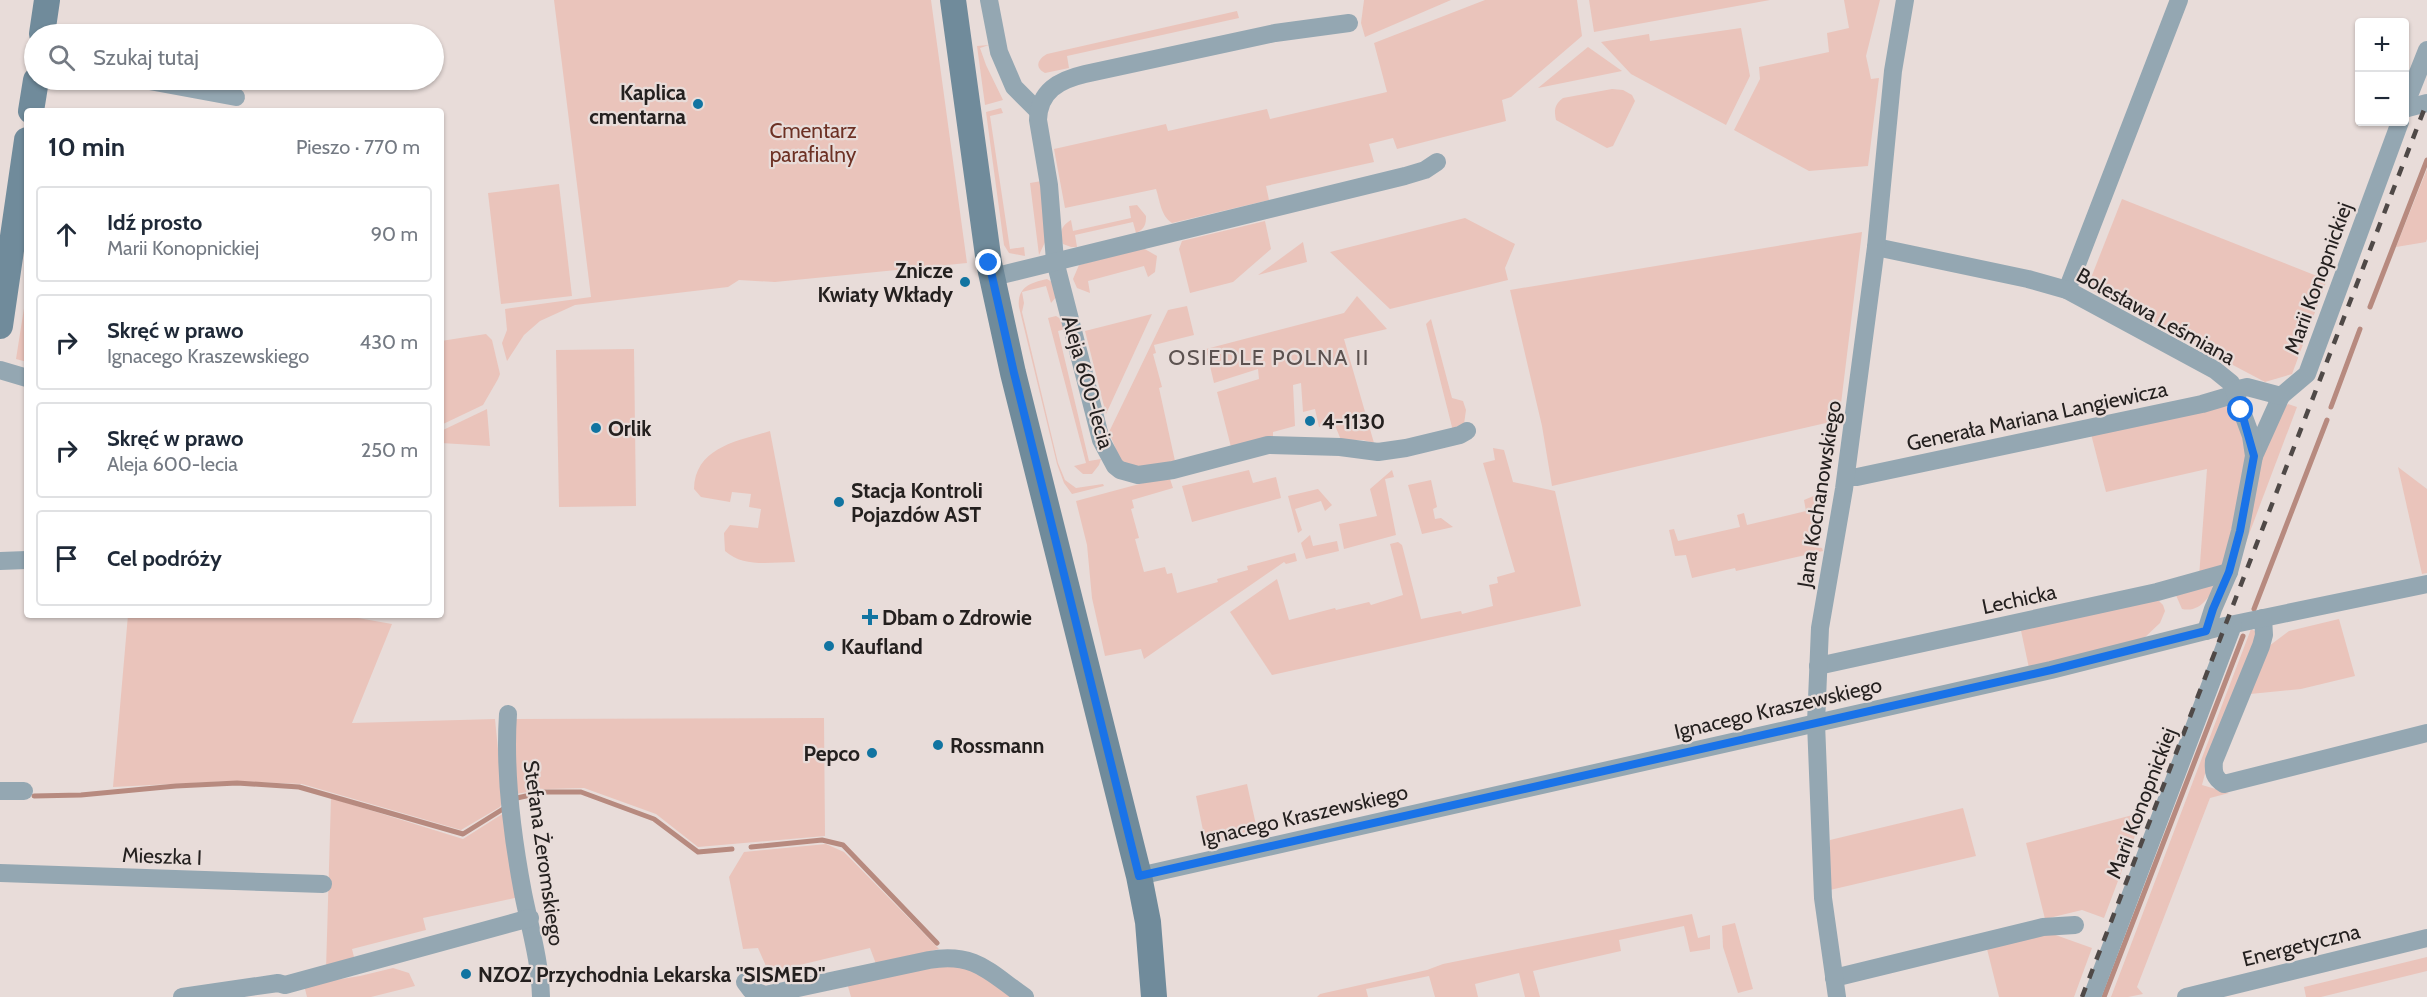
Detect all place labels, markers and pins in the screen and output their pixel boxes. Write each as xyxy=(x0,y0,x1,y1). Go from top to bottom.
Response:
place label: Kaplica cmentarna xyxy=(589,80,687,129)
marker: Kaplica cmentarna xyxy=(691,97,705,111)
place label: Znicze Kwiaty Wkłady xyxy=(817,258,954,307)
marker: Znicze Kwiaty Wkłady xyxy=(958,275,972,289)
place label: 4-1130 xyxy=(1322,409,1385,434)
marker: 4-1130 xyxy=(1303,414,1317,428)
place label: Orlik xyxy=(608,416,652,441)
marker: Orlik xyxy=(589,421,603,435)
place label: Stacja Kontroli Pojazdów AST xyxy=(851,478,983,527)
marker: Stacja Kontroli Pojazdów AST xyxy=(832,495,846,509)
place label: Dbam o Zdrowie xyxy=(882,605,1032,630)
marker: Dbam o Zdrowie xyxy=(863,610,877,624)
place label: Kaufland xyxy=(841,634,923,659)
marker: Kaufland xyxy=(822,639,836,653)
place label: Rossmann xyxy=(950,733,1044,758)
marker: Rossmann xyxy=(931,738,945,752)
place label: Pepco xyxy=(803,741,860,766)
marker: Pepco xyxy=(865,746,879,760)
place label: NZOZ Przychodnia Lekarska "SISMED" xyxy=(478,962,826,987)
marker: NZOZ Przychodnia Lekarska "SISMED" xyxy=(459,967,473,981)

